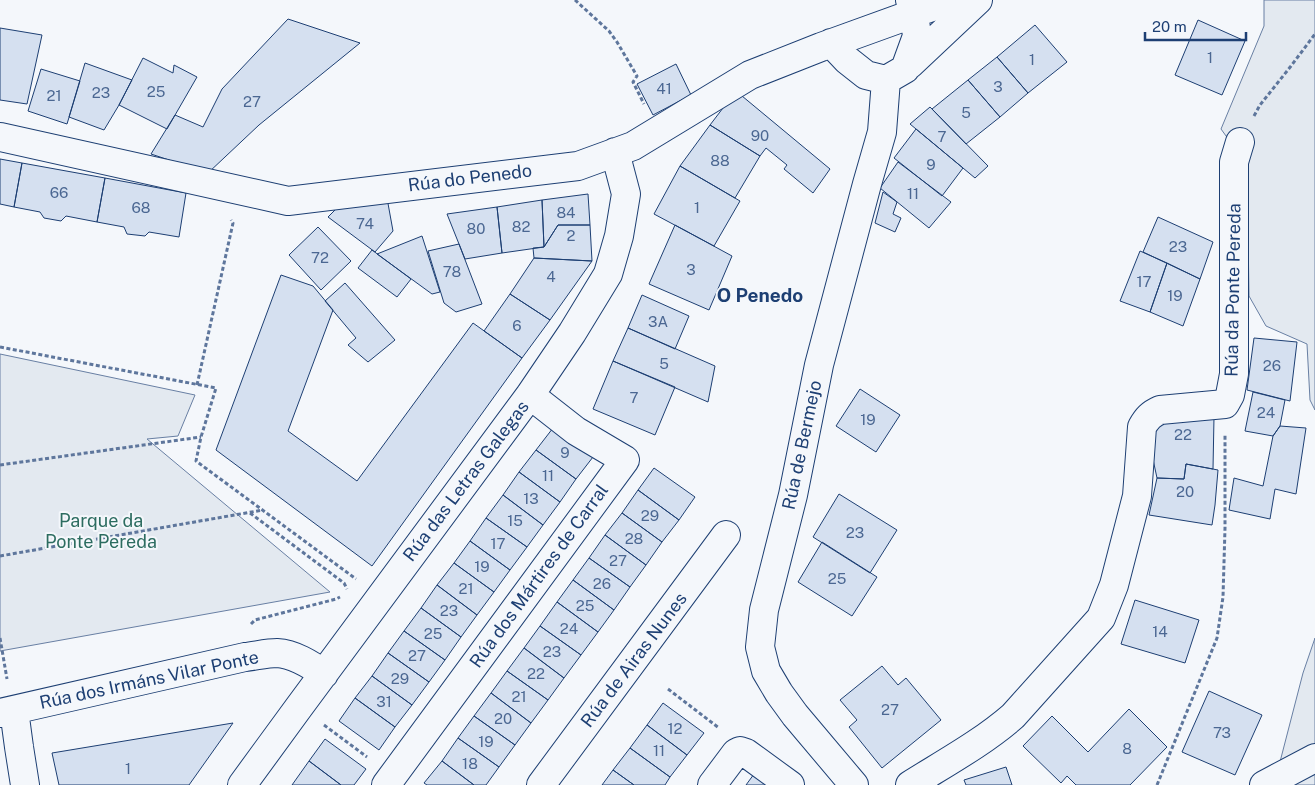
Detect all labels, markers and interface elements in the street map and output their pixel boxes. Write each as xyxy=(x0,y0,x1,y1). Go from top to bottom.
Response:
scale bar xyxy=(1145,10,1246,42)
text: 20 m xyxy=(1152,18,1187,35)
house number: 1 xyxy=(1207,49,1213,66)
house number: 1 xyxy=(1029,51,1035,68)
house number: 3 xyxy=(993,78,1003,95)
house number: 41 xyxy=(656,80,672,97)
house number: 25 xyxy=(147,83,165,100)
house number: 23 xyxy=(92,84,110,101)
house number: 21 xyxy=(46,87,62,104)
house number: 27 xyxy=(243,93,261,110)
house number: 5 xyxy=(961,104,971,121)
house number: 90 xyxy=(751,127,769,144)
house number: 7 xyxy=(937,128,947,145)
house number: 88 xyxy=(710,152,730,169)
house number: 9 xyxy=(926,156,936,173)
street label: Rúa do Penedo xyxy=(407,159,533,196)
house number: 66 xyxy=(50,184,68,201)
house number: 11 xyxy=(907,185,919,202)
house number: 68 xyxy=(132,199,150,216)
house number: 1 xyxy=(694,199,700,216)
street label: Rúa da Ponte Pereda xyxy=(1220,203,1245,377)
house number: 84 xyxy=(556,204,576,221)
house number: 74 xyxy=(356,215,374,232)
house number: 82 xyxy=(512,218,530,235)
house number: 80 xyxy=(467,220,485,237)
house number: 2 xyxy=(567,227,576,244)
house number: 23 xyxy=(1169,238,1187,255)
house number: 72 xyxy=(311,249,329,266)
house number: 3 xyxy=(686,261,696,278)
house number: 78 xyxy=(443,263,461,280)
house number: 4 xyxy=(546,268,556,285)
house number: 17 xyxy=(1136,273,1152,290)
district label: O Penedo xyxy=(717,284,803,306)
house number: 19 xyxy=(1167,287,1183,304)
house number: 3A xyxy=(648,313,668,330)
house number: 6 xyxy=(512,317,522,334)
house number: 5 xyxy=(659,355,669,372)
house number: 26 xyxy=(1263,357,1281,374)
street label: Rúa de Bermejo xyxy=(778,378,825,512)
house number: 7 xyxy=(629,389,639,406)
street label: Rúa das Letras Galegas xyxy=(398,396,533,565)
house number: 24 xyxy=(1257,404,1275,421)
house number: 19 xyxy=(860,411,876,428)
house number: 22 xyxy=(1174,426,1192,443)
house number: 9 xyxy=(560,444,570,461)
house number: 11 xyxy=(542,467,554,484)
street label: Rúa dos Mártires de Carral xyxy=(465,480,612,672)
house number: 20 xyxy=(1176,483,1194,500)
house number: 13 xyxy=(523,490,539,507)
house number: 29 xyxy=(641,507,659,524)
park label: Parque da Ponte Pereda xyxy=(45,510,157,552)
house number: 15 xyxy=(507,512,523,529)
house number: 23 xyxy=(846,524,864,541)
house number: 28 xyxy=(625,530,643,547)
house number: 17 xyxy=(490,535,506,552)
house number: 27 xyxy=(609,552,627,569)
house number: 19 xyxy=(474,558,490,575)
house number: 25 xyxy=(828,570,846,587)
house number: 26 xyxy=(593,575,611,592)
house number: 21 xyxy=(458,580,474,597)
street label: Rúa de Airas Nunes xyxy=(576,588,691,731)
house number: 25 xyxy=(576,597,594,614)
house number: 23 xyxy=(440,602,458,619)
house number: 24 xyxy=(560,620,578,637)
house number: 14 xyxy=(1152,623,1168,640)
house number: 25 xyxy=(424,625,442,642)
house number: 23 xyxy=(543,643,561,660)
street label: Rúa dos Irmáns Vilar Ponte xyxy=(37,646,260,713)
house number: 27 xyxy=(408,647,426,664)
house number: 22 xyxy=(527,665,545,682)
house number: 29 xyxy=(391,670,409,687)
house number: 21 xyxy=(511,688,527,705)
house number: 31 xyxy=(376,693,392,710)
house number: 27 xyxy=(881,701,899,718)
house number: 20 xyxy=(494,710,512,727)
house number: 12 xyxy=(667,720,683,737)
house number: 73 xyxy=(1213,724,1231,741)
house number: 19 xyxy=(478,733,494,750)
house number: 8 xyxy=(1122,740,1132,757)
house number: 11 xyxy=(653,742,665,759)
house number: 18 xyxy=(462,755,478,772)
house number: 1 xyxy=(125,760,131,777)

